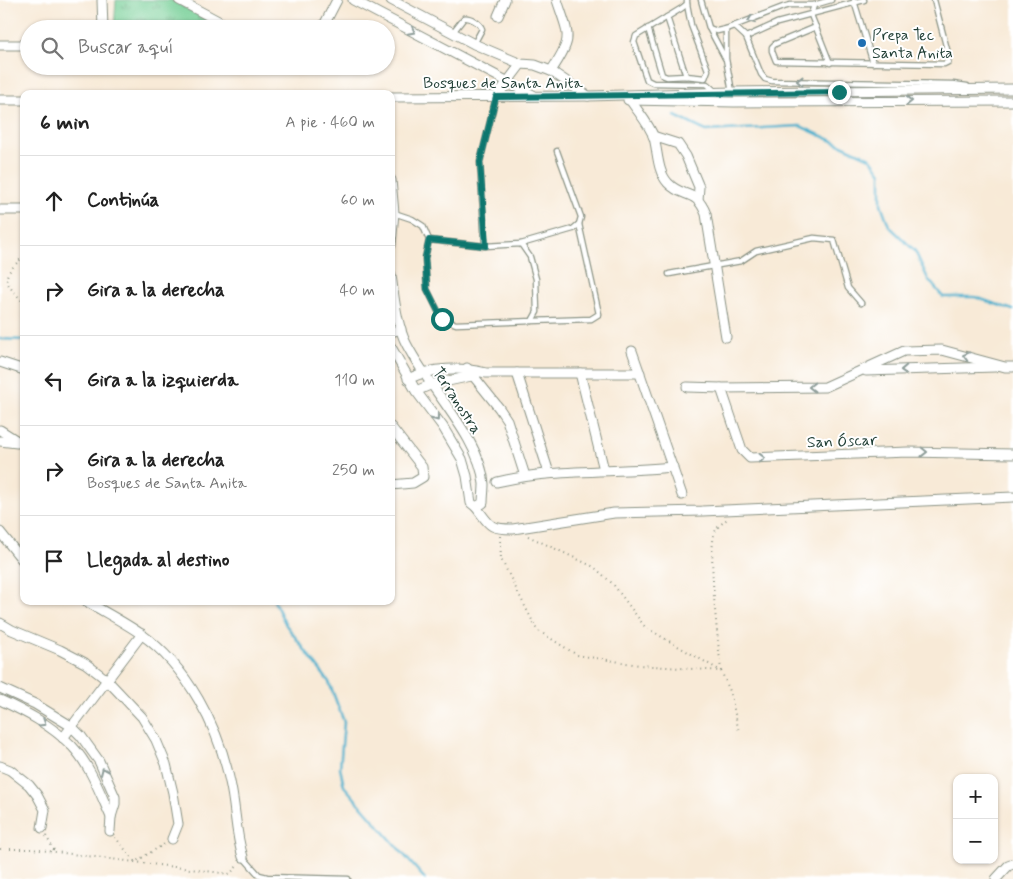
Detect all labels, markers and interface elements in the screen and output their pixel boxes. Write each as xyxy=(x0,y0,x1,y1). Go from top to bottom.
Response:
one-way arrow xyxy=(747,14,755,24)
search box xyxy=(20,20,395,75)
one-way arrow xyxy=(407,25,416,35)
place label: Prepa Tec Santa Anita xyxy=(872,25,953,64)
icon: search xyxy=(38,34,66,62)
text: Buscar aquí xyxy=(78,35,173,60)
marker: Prepa Tec Santa Anita xyxy=(856,37,868,49)
street label: Bosques de Santa Anita xyxy=(423,73,583,94)
one-way arrow xyxy=(796,76,804,87)
route end xyxy=(828,81,851,104)
one-way arrow xyxy=(905,96,913,106)
text: 6 min xyxy=(40,109,90,137)
text: A pie · 460 m xyxy=(285,112,375,133)
icon: ahead xyxy=(40,187,68,215)
text: Continúa xyxy=(87,188,159,213)
text: 60 m xyxy=(341,190,375,211)
icon: right xyxy=(40,277,68,305)
text: Gira a la derecha xyxy=(87,278,225,303)
text: 40 m xyxy=(339,280,375,301)
route start xyxy=(431,308,454,331)
one-way arrow xyxy=(961,351,970,362)
street label: Terranostra xyxy=(427,363,486,438)
one-way arrow xyxy=(900,365,908,375)
icon: left xyxy=(40,367,68,395)
text: Gira a la izquierda xyxy=(87,368,238,393)
text: 110 m xyxy=(334,370,375,391)
one-way arrow xyxy=(808,382,816,393)
one-way arrow xyxy=(430,412,439,422)
street label: San Óscar xyxy=(806,430,878,453)
one-way arrow xyxy=(920,447,928,458)
text: Gira a la derecha xyxy=(87,448,225,473)
one-way arrow xyxy=(758,453,766,463)
icon: right xyxy=(40,457,68,485)
text: 250 m xyxy=(332,460,375,481)
text: Bosques de Santa Anita xyxy=(87,473,247,494)
icon: arrive xyxy=(40,547,68,575)
text: Llegada al destino xyxy=(87,548,229,573)
one-way arrow xyxy=(37,717,46,726)
one-way arrow xyxy=(99,767,110,776)
map controls xyxy=(953,774,998,864)
button: + xyxy=(953,774,998,819)
button: − xyxy=(953,819,998,864)

